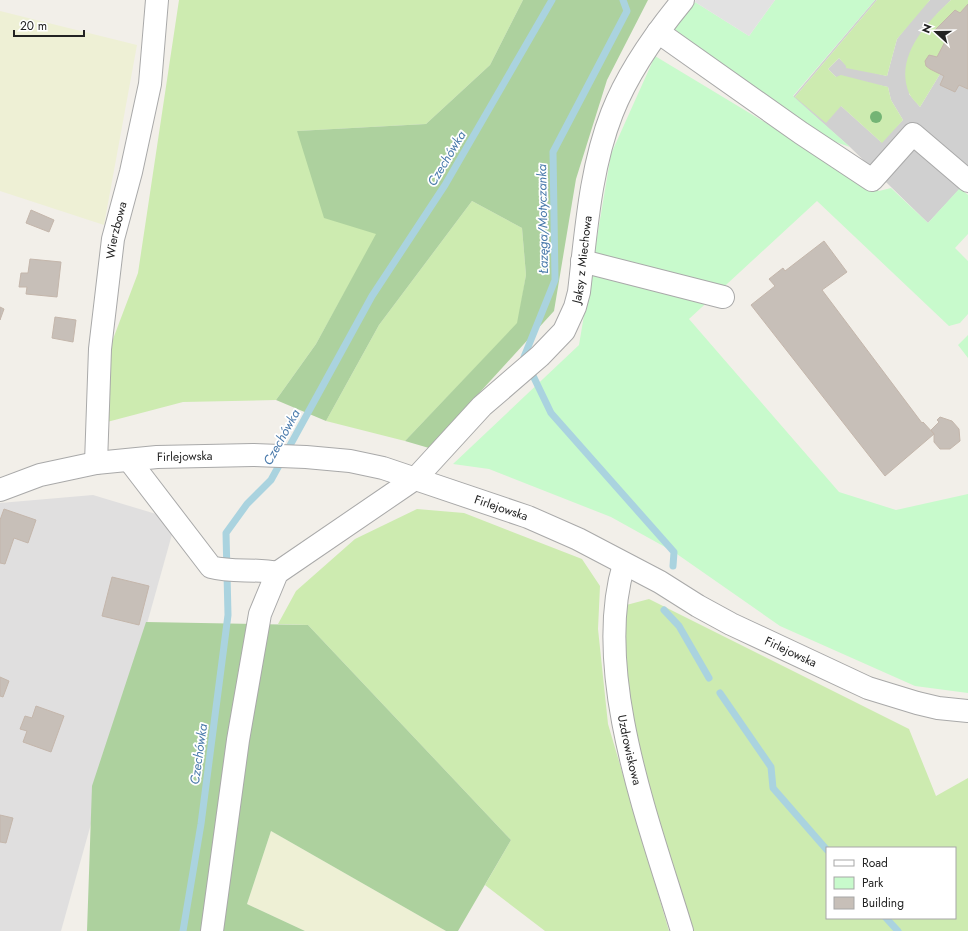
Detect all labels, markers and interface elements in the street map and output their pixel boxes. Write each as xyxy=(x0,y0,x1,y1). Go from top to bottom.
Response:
scale bar xyxy=(14,12,84,38)
north arrow xyxy=(916,12,956,52)
text: 20 m xyxy=(20,17,47,35)
text: N xyxy=(918,21,936,35)
water label: Czechówka xyxy=(422,127,470,189)
water label: Łazęga/Motyczanka xyxy=(532,164,553,274)
street label: Wierzbowa xyxy=(102,199,132,260)
street label: Jaksy z Miechowa xyxy=(567,214,597,307)
water label: Czechówka xyxy=(258,406,305,469)
street label: Firlejowska xyxy=(157,447,213,466)
street label: Firlejowska xyxy=(472,490,531,525)
street label: Firlejowska xyxy=(762,632,820,672)
street label: Uzdrowiskowa xyxy=(613,713,646,787)
water label: Czechówka xyxy=(185,722,212,786)
legend xyxy=(826,847,956,919)
text: Road xyxy=(862,854,888,872)
text: Park xyxy=(862,874,884,892)
text: Building xyxy=(862,894,904,912)

